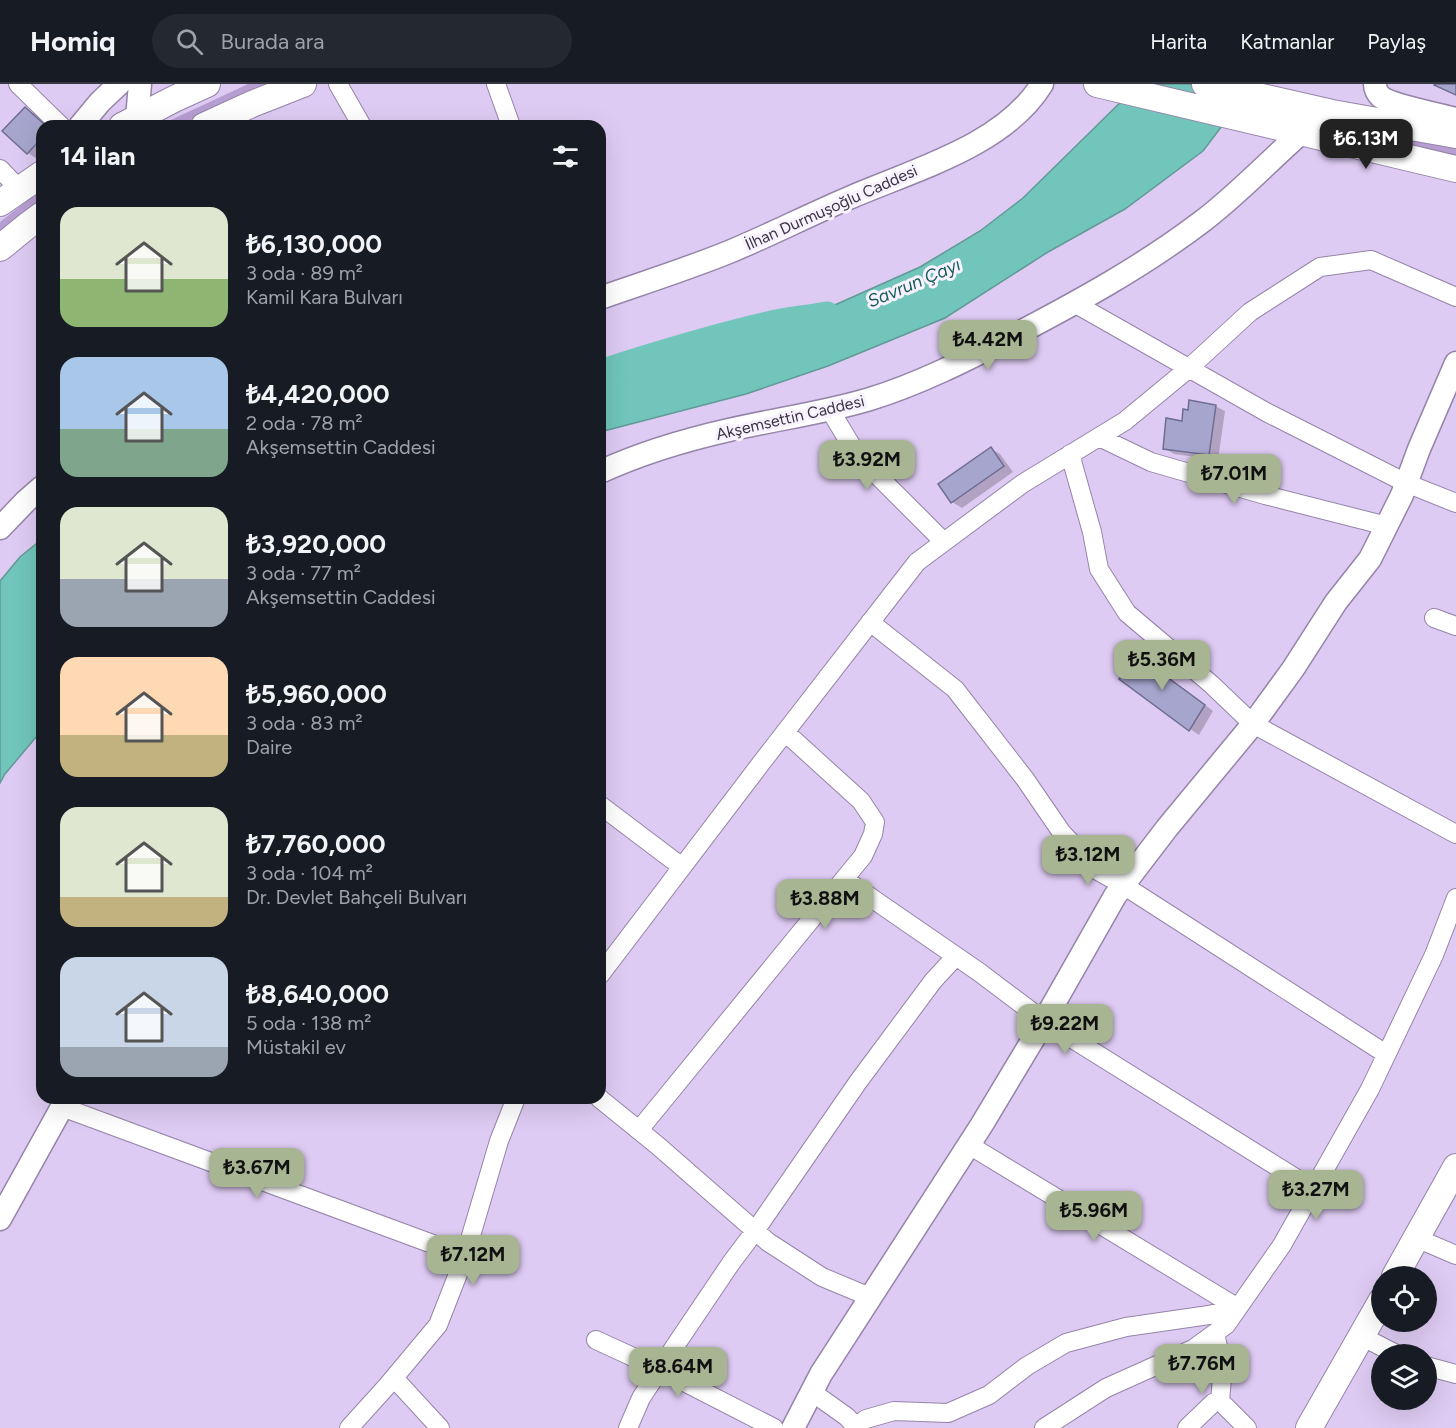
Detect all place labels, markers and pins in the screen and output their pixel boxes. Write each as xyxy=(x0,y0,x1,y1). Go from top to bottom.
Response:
pin: ₺6.13M xyxy=(1317,119,1415,170)
pin: ₺4.42M xyxy=(939,320,1037,371)
pin: ₺3.92M xyxy=(818,440,916,491)
pin: ₺7.01M xyxy=(1185,454,1283,505)
pin: ₺5.36M xyxy=(1113,640,1211,691)
pin: ₺3.12M xyxy=(1039,835,1137,886)
pin: ₺3.88M xyxy=(776,879,874,930)
pin: ₺9.22M xyxy=(1016,1004,1114,1055)
pin: ₺3.67M xyxy=(208,1148,306,1199)
pin: ₺3.27M xyxy=(1267,1170,1365,1221)
pin: ₺5.96M xyxy=(1045,1191,1143,1242)
pin: ₺7.12M xyxy=(424,1235,522,1286)
pin: ₺7.76M xyxy=(1153,1344,1251,1395)
pin: ₺8.64M xyxy=(629,1347,727,1398)

